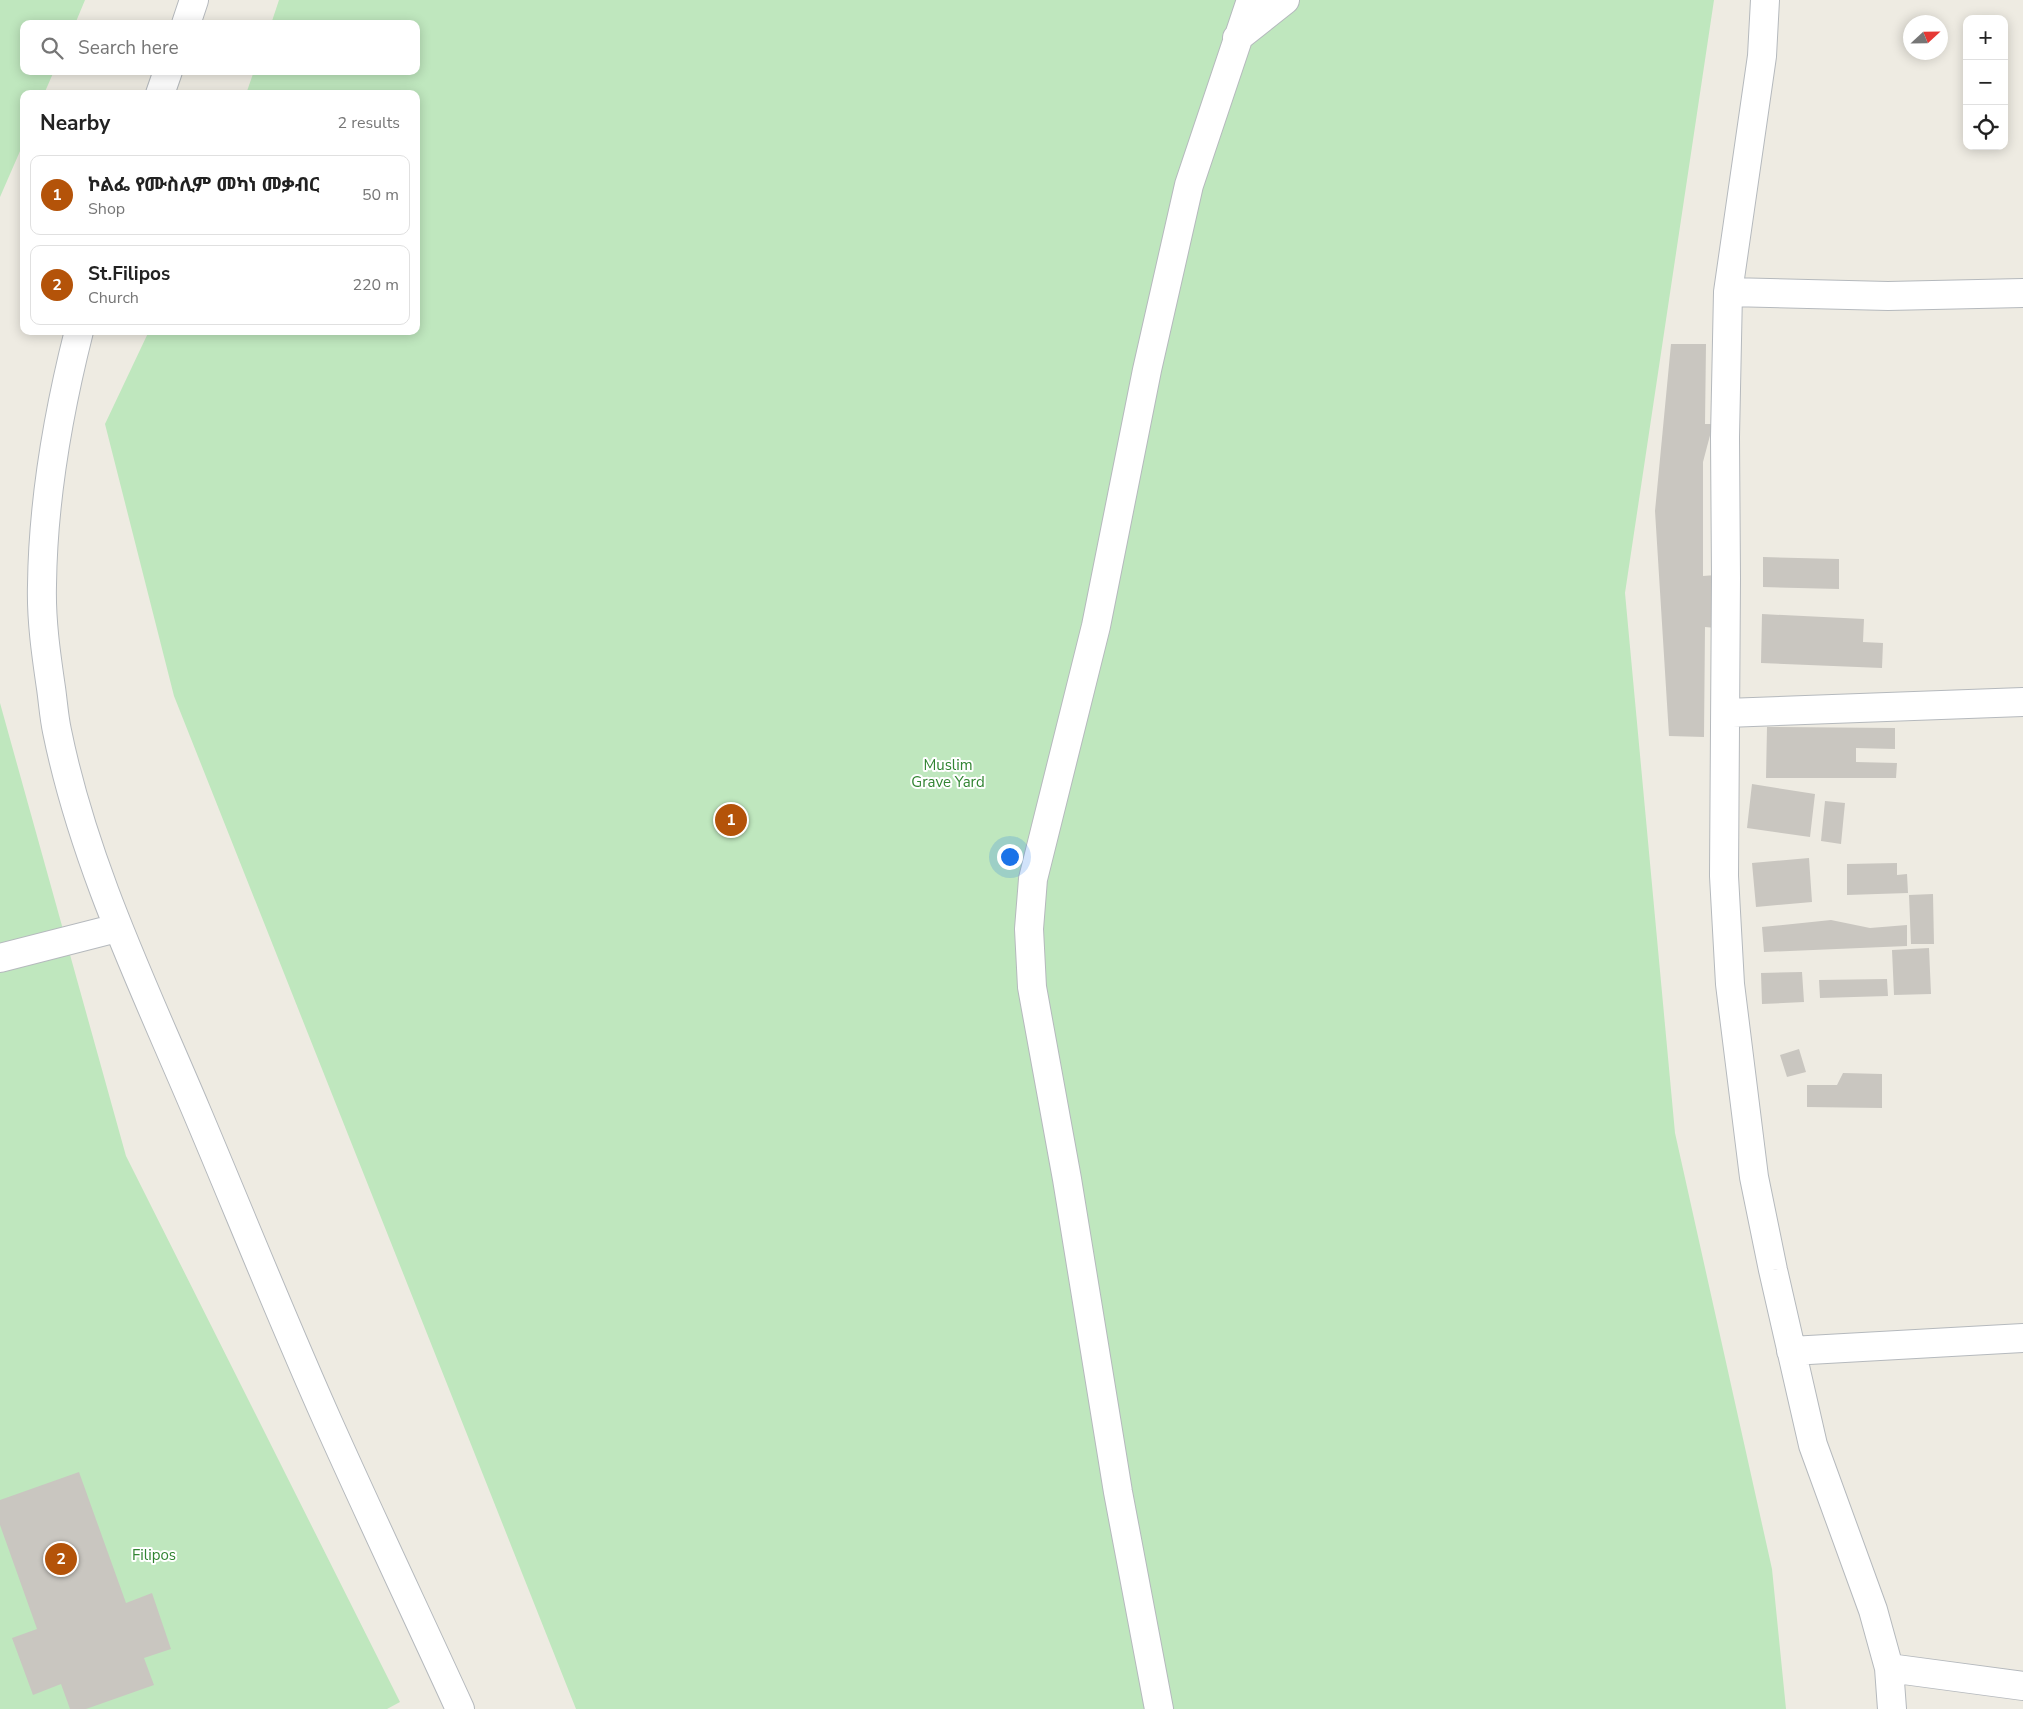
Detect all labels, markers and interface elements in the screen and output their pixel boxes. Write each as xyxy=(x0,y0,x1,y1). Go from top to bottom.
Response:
north arrow xyxy=(1903,15,1948,60)
map controls xyxy=(1963,15,2008,150)
button: + xyxy=(1963,15,2008,60)
search box xyxy=(20,20,420,75)
icon: search xyxy=(38,34,66,62)
text: Search here xyxy=(78,35,179,61)
button: − xyxy=(1963,60,2008,105)
button: locate xyxy=(1963,105,2008,150)
text: Nearby xyxy=(40,109,110,137)
text: 2 results xyxy=(338,112,400,134)
text: ኮልፌ የሙስሊም መካነ መቃብር xyxy=(88,172,320,198)
text: 1 xyxy=(52,184,62,206)
text: 50 m xyxy=(362,184,399,206)
text: Shop xyxy=(88,198,125,220)
text: St.Filipos xyxy=(88,261,170,287)
text: 2 xyxy=(52,274,62,296)
text: 220 m xyxy=(352,274,399,296)
text: Church xyxy=(88,287,139,309)
park label: Muslim Grave Yard xyxy=(911,755,985,792)
pin: 1 xyxy=(715,801,747,839)
your location xyxy=(997,844,1023,870)
pin: 2 xyxy=(45,1540,77,1578)
park label: Filipos xyxy=(132,1545,176,1565)

